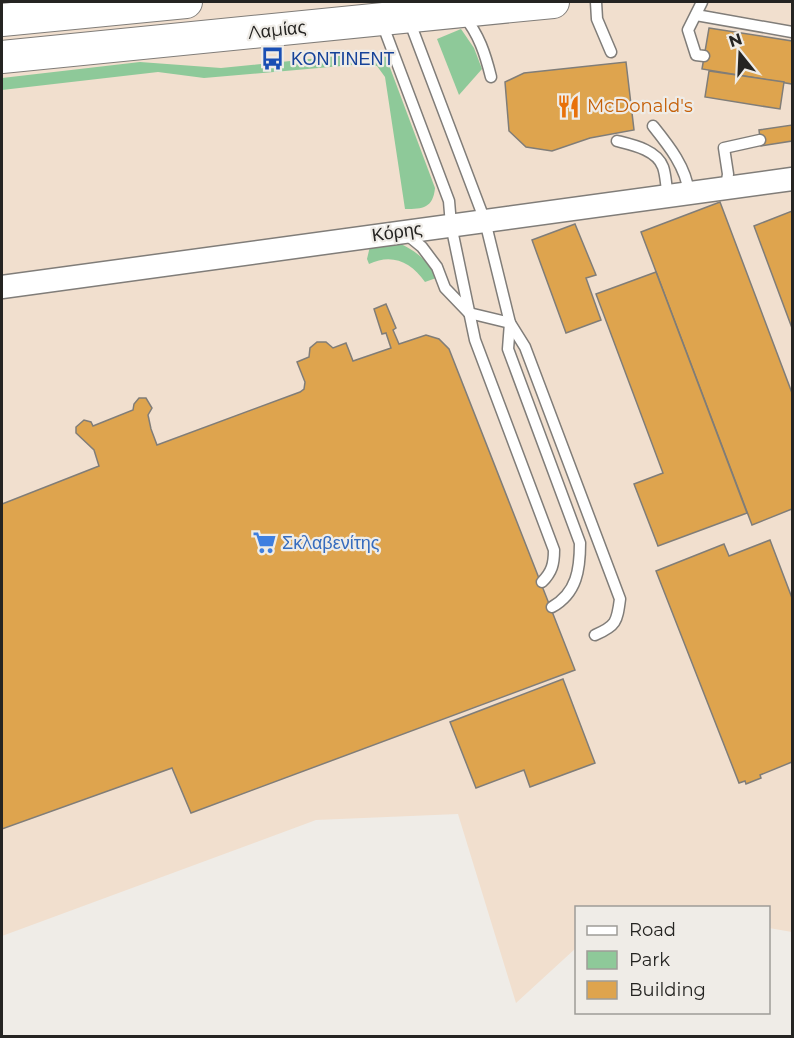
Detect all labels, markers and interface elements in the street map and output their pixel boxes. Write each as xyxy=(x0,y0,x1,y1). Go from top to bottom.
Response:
street label: Λαμίας xyxy=(247,16,307,44)
north arrow xyxy=(710,24,770,84)
text: N xyxy=(726,29,745,51)
bus stop icon: ΚΟΝΤΙΝΕΝΤ xyxy=(260,46,286,72)
place label: ΚΟΝΤΙΝΕΝΤ xyxy=(291,48,394,70)
restaurant icon: McDonald's xyxy=(556,93,582,119)
place label: McDonald's xyxy=(587,95,693,117)
street label: Κόρης xyxy=(370,218,424,246)
supermarket icon: Σκλαβενίτης xyxy=(251,530,277,556)
place label: Σκλαβενίτης xyxy=(282,532,380,554)
legend xyxy=(575,906,770,1014)
text: Road xyxy=(629,919,676,941)
text: Park xyxy=(629,949,670,971)
text: Building xyxy=(629,979,706,1001)

